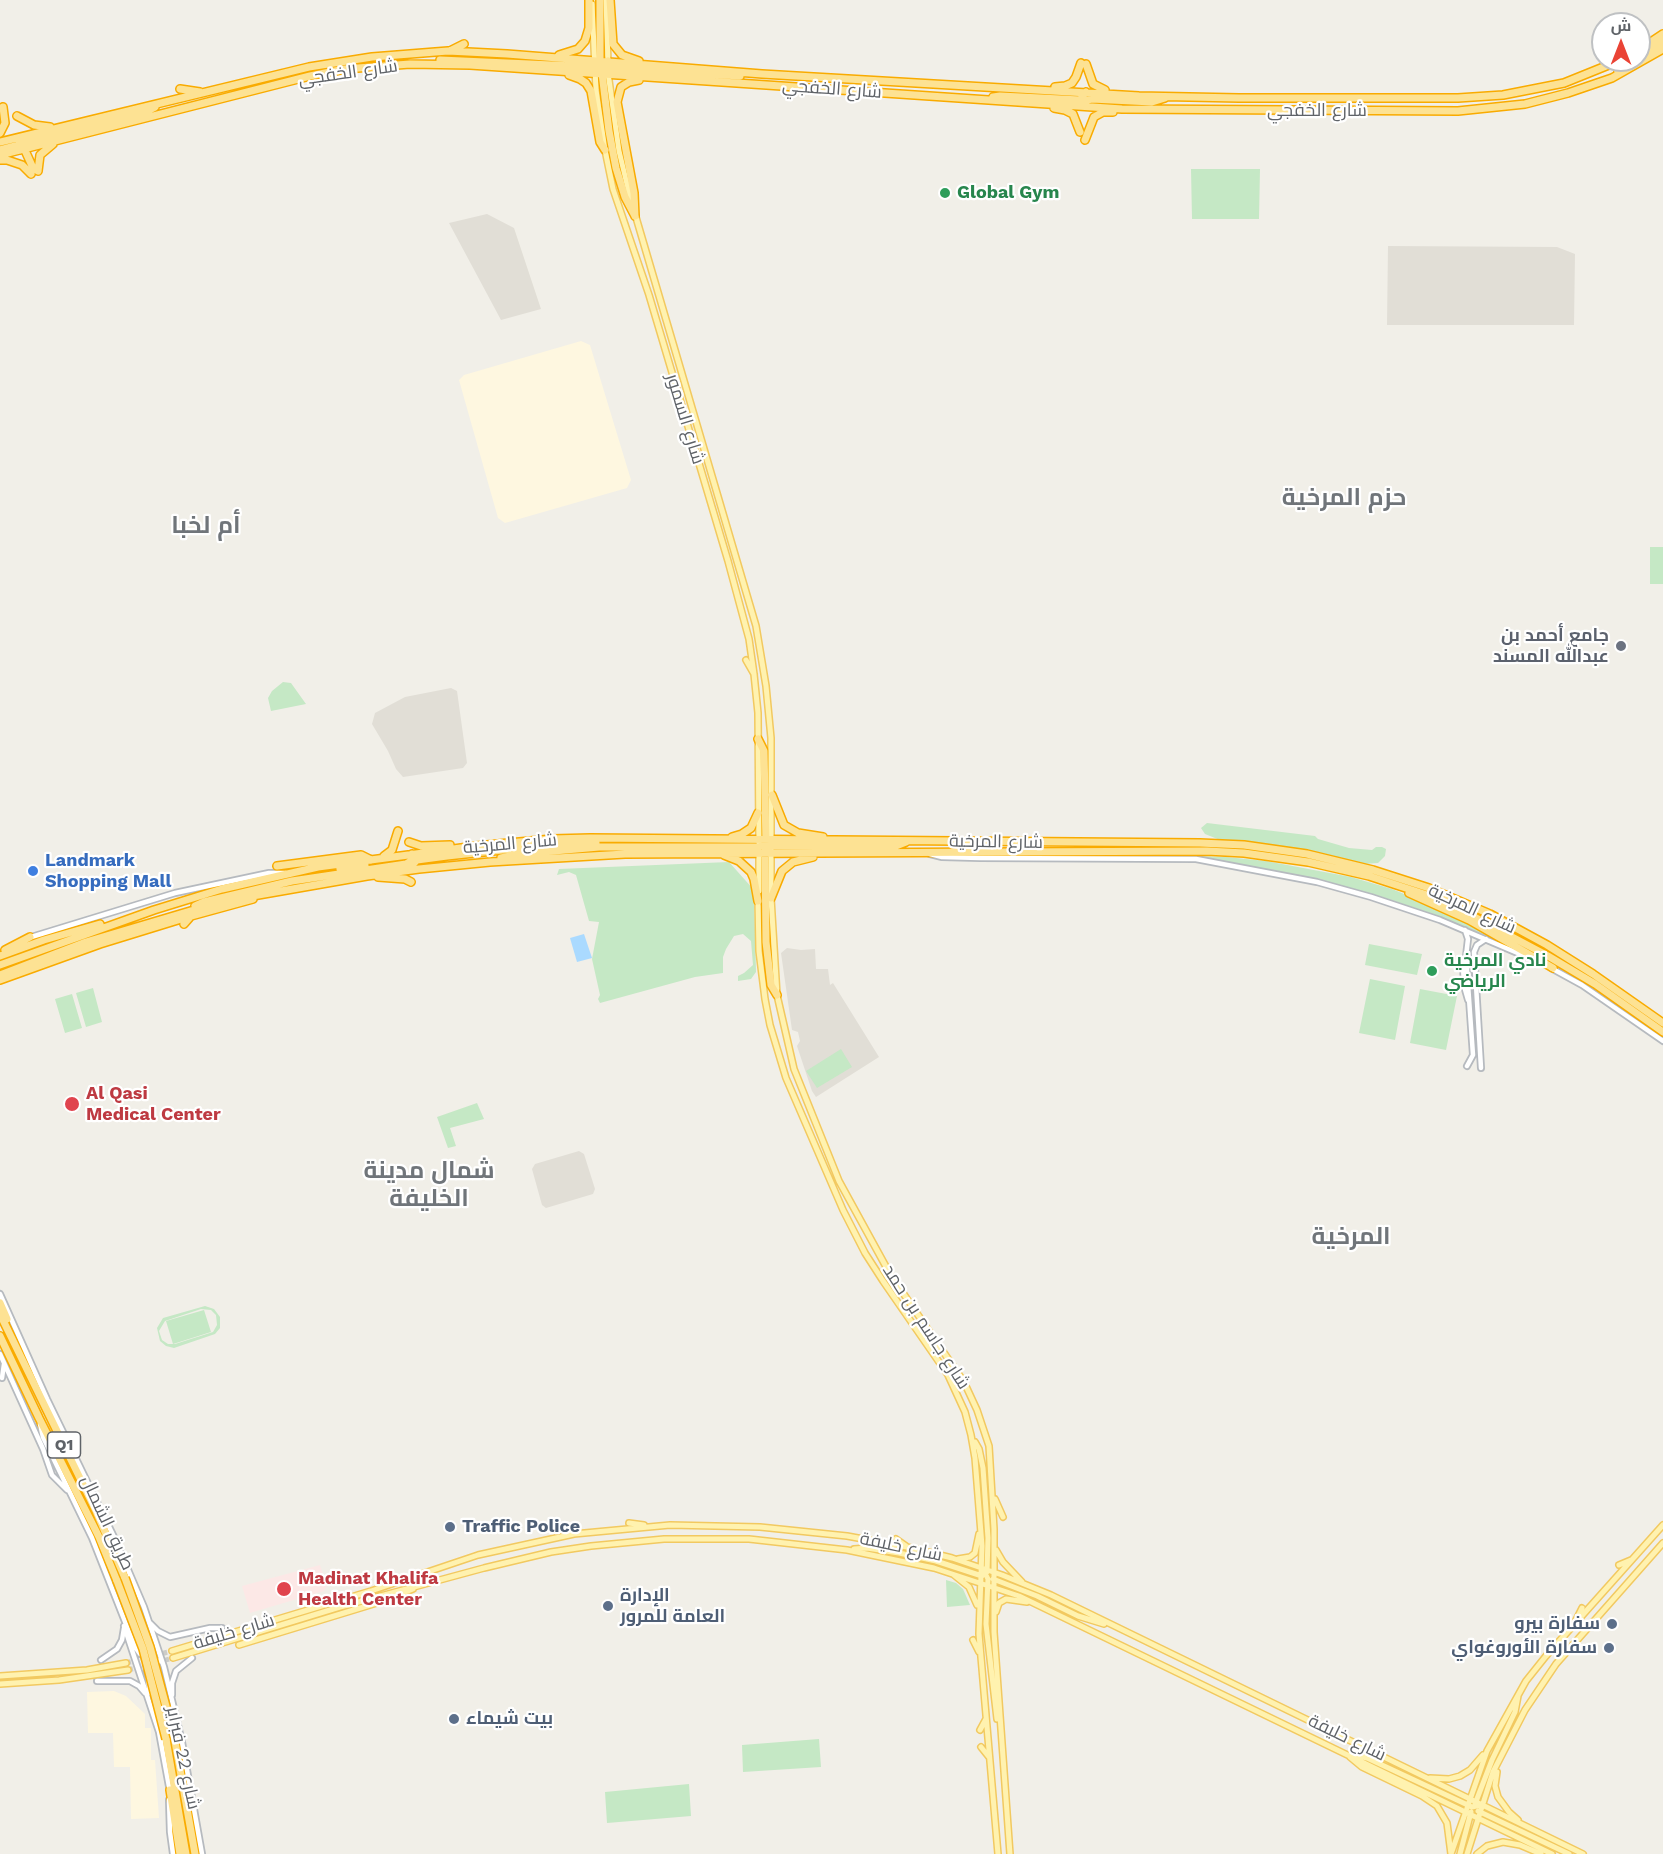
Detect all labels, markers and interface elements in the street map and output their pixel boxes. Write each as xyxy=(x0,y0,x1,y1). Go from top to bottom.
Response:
north arrow xyxy=(1591,12,1651,72)
text: ش xyxy=(1611,16,1631,35)
street label: شارع الخفجي xyxy=(297,55,399,91)
street label: شارع الخفجي xyxy=(781,75,883,103)
street label: شارع الخفجي xyxy=(1267,100,1367,122)
place label: Global Gym xyxy=(957,182,1059,204)
marker: Global Gym xyxy=(938,186,952,200)
street label: شارع السمور xyxy=(661,371,709,467)
district label: حزم المرخية xyxy=(1282,484,1406,512)
district label: أم لخبا xyxy=(171,512,241,540)
place label: جامع أحمد بن عبدالله المسند xyxy=(1493,625,1609,668)
marker: جامع أحمد بن عبدالله المسند xyxy=(1614,639,1628,653)
street label: شارع المرخية xyxy=(462,829,558,859)
street label: شارع المرخية xyxy=(949,830,1043,854)
place label: Landmark Shopping Mall xyxy=(45,850,171,892)
marker: Landmark Shopping Mall xyxy=(26,864,40,878)
street label: شارع المرخية xyxy=(1425,879,1519,939)
place label: نادي المرخية الرياضي xyxy=(1444,950,1546,992)
marker: نادي المرخية الرياضي xyxy=(1425,964,1439,978)
place label: Al Qasi Medical Center xyxy=(86,1083,221,1126)
marker: Al Qasi Medical Center xyxy=(63,1095,81,1113)
district label: شمال مدينة الخليفة xyxy=(363,1157,495,1213)
district label: المرخية xyxy=(1311,1223,1391,1251)
street label: شارع جاسم بن حمد xyxy=(878,1261,974,1393)
road number: Q1 xyxy=(48,1432,80,1458)
street label: طريق الشمال xyxy=(76,1472,138,1574)
place label: Traffic Police xyxy=(462,1516,580,1538)
marker: Traffic Police xyxy=(443,1520,457,1534)
street label: شارع خليفة xyxy=(858,1528,944,1566)
place label: Madinat Khalifa Health Center xyxy=(298,1568,438,1610)
marker: Madinat Khalifa Health Center xyxy=(275,1580,293,1598)
place label: الإدارة العامة للمرور xyxy=(620,1585,725,1628)
marker: الإدارة العامة للمرور xyxy=(601,1599,615,1613)
street label: شارع خليفة xyxy=(191,1609,277,1655)
place label: سفارة بيرو xyxy=(1514,1613,1600,1635)
marker: سفارة بيرو xyxy=(1605,1617,1619,1631)
place label: سفارة الأوروغواي xyxy=(1451,1637,1597,1659)
marker: سفارة الأوروغواي xyxy=(1602,1641,1616,1655)
street label: شارع 22 فبراير xyxy=(162,1705,204,1811)
place label: بيت شيماء xyxy=(466,1708,553,1730)
street label: شارع خليفة xyxy=(1305,1710,1389,1766)
marker: بيت شيماء xyxy=(447,1712,461,1726)

